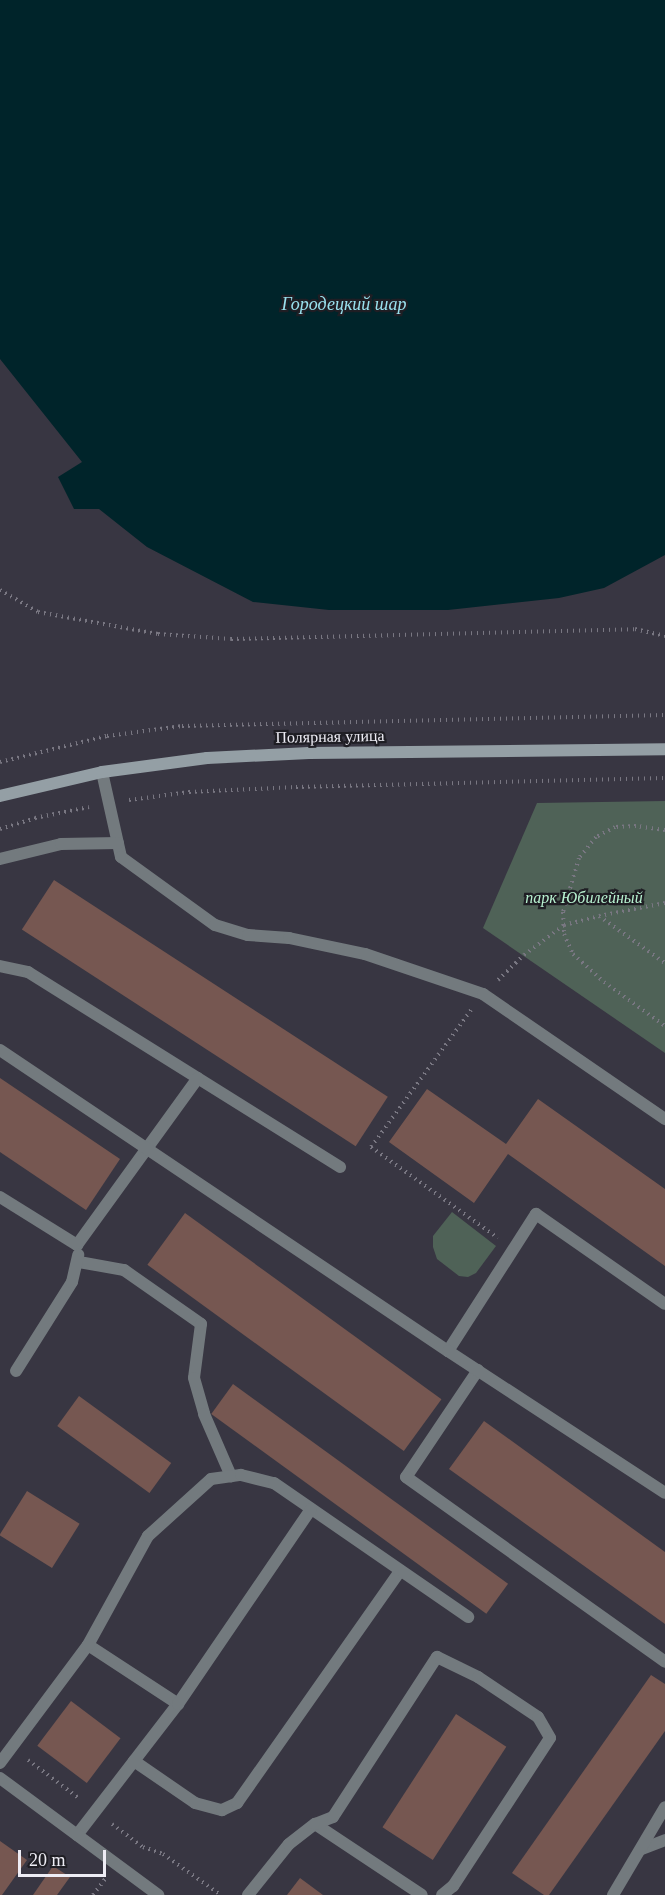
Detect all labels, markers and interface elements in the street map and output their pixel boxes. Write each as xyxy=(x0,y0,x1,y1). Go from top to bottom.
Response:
water label: Городецкий шар xyxy=(282,293,406,315)
street label: Полярная улица xyxy=(275,726,385,748)
park label: парк Юбилейный xyxy=(525,888,643,908)
scale bar xyxy=(21,1838,110,1876)
text: 20 m xyxy=(29,1850,66,1870)

